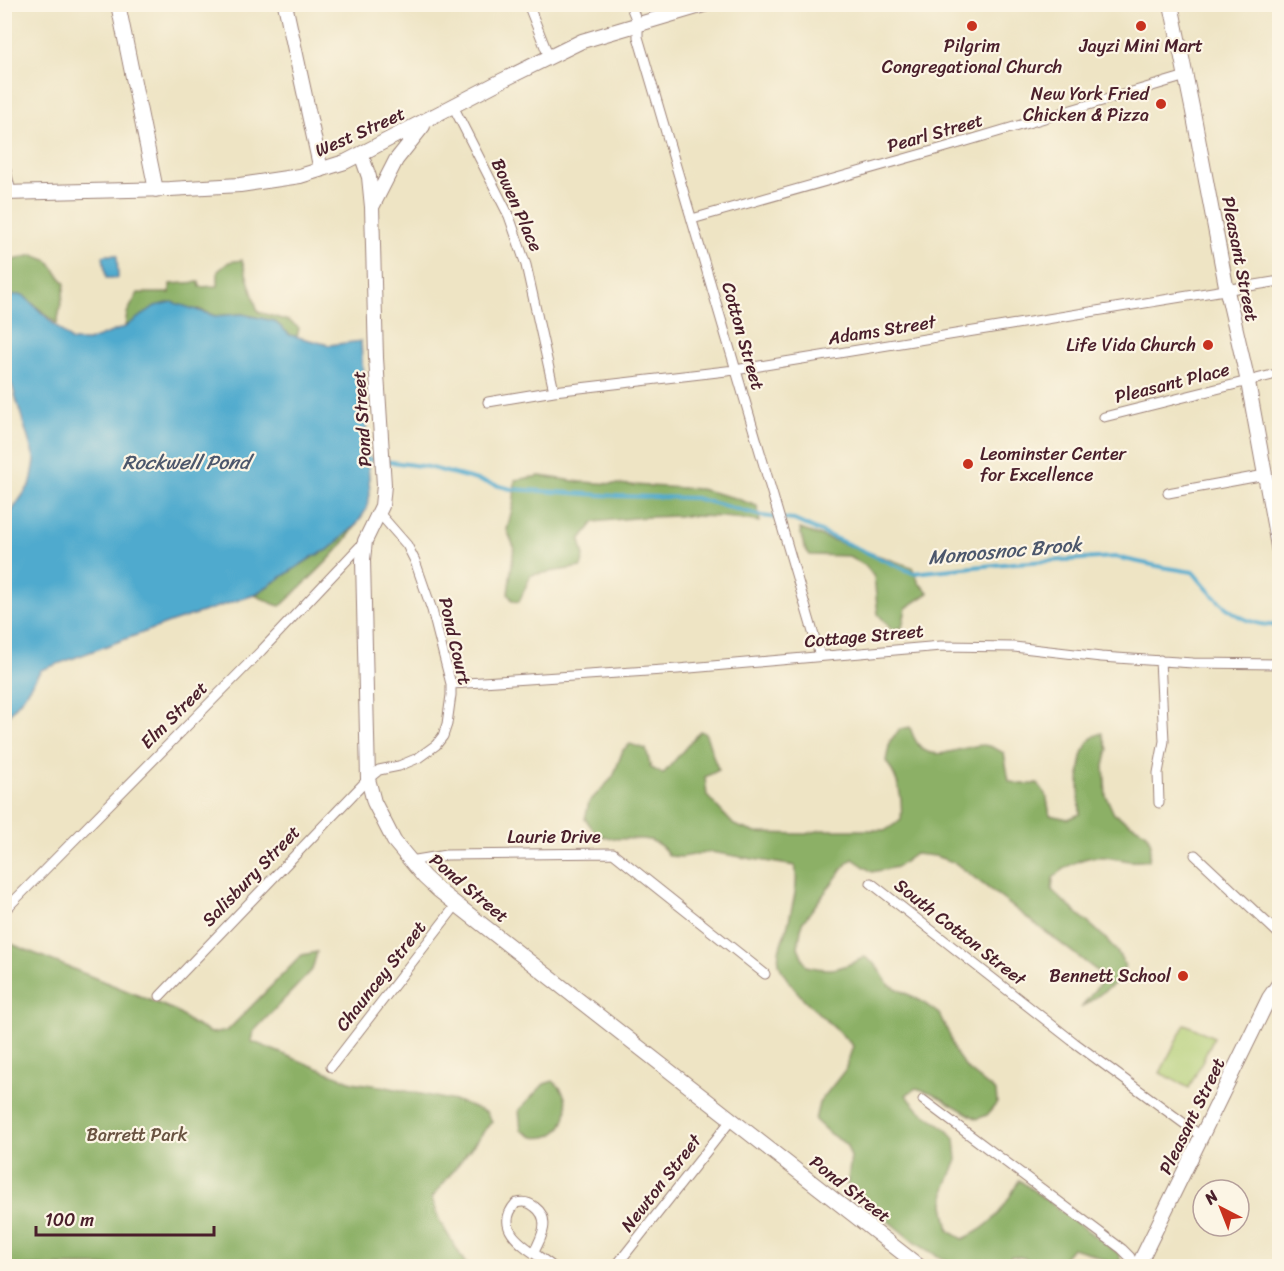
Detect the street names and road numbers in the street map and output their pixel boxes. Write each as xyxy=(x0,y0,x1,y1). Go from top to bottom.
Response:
street label: West Street xyxy=(310,98,411,166)
street label: Pearl Street xyxy=(883,104,987,162)
street label: Bowen Place xyxy=(482,153,552,257)
street label: Pleasant Street xyxy=(1212,194,1268,324)
street label: Cotton Street xyxy=(712,278,774,394)
street label: Adams Street xyxy=(825,306,939,354)
street label: Pleasant Place xyxy=(1111,353,1233,413)
street label: Pond Street xyxy=(343,370,381,468)
street label: Pond Court xyxy=(429,594,481,688)
street label: Cottage Street xyxy=(803,615,925,657)
street label: Elm Street xyxy=(132,673,216,757)
street label: Salisbury Street xyxy=(194,817,308,934)
street label: Laurie Drive xyxy=(507,821,601,853)
street label: Pond Street xyxy=(422,845,516,931)
street label: South Cotton Street xyxy=(887,870,1034,995)
street label: Chauncey Street xyxy=(327,913,435,1039)
street label: Pleasant Street xyxy=(1150,1052,1234,1180)
street label: Newton Street xyxy=(612,1126,710,1239)
street label: Pond Street xyxy=(802,1147,898,1231)

